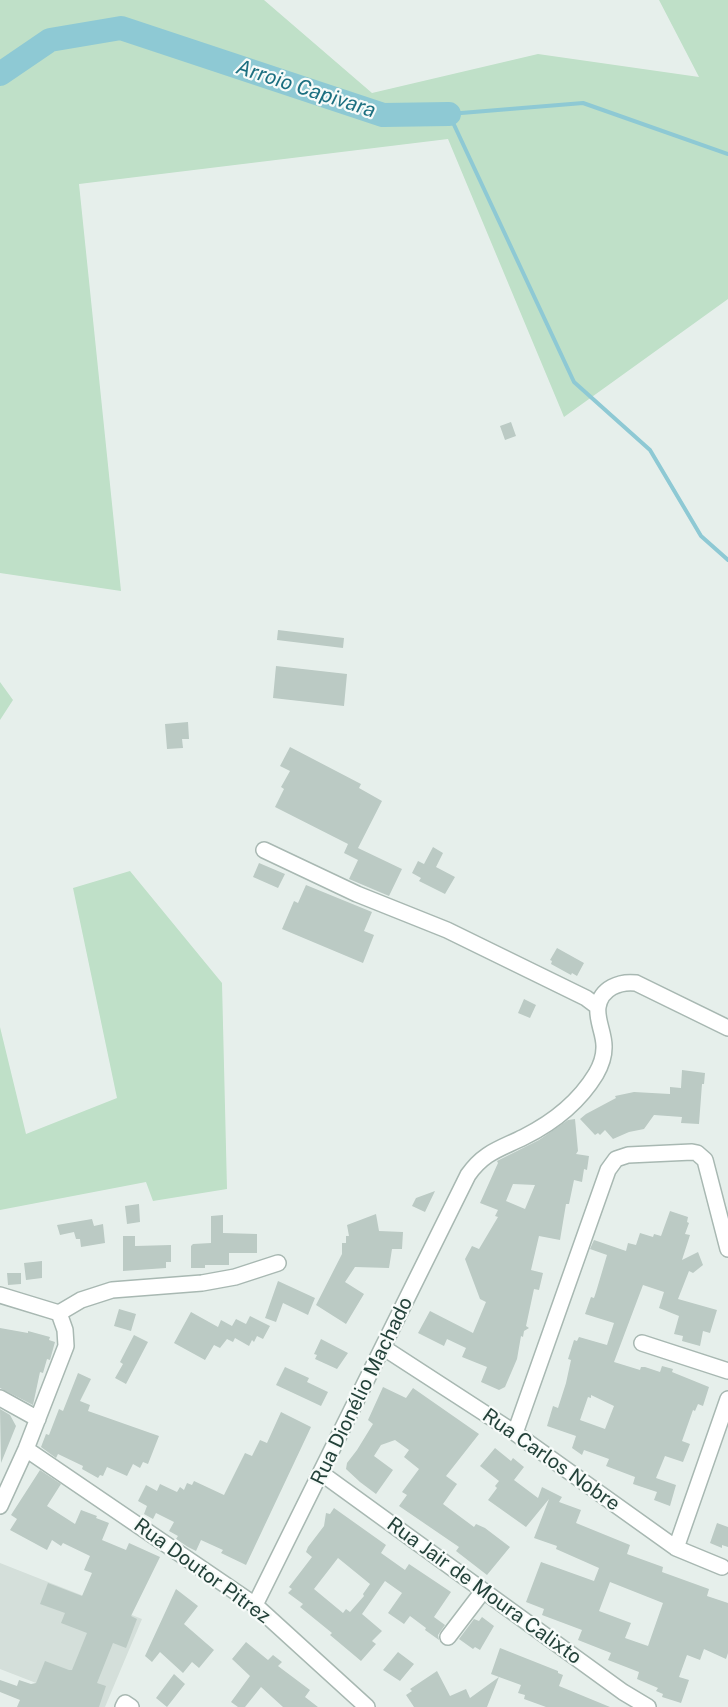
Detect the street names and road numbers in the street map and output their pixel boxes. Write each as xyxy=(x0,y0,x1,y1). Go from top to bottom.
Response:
street label: Rua Dionélio Machado xyxy=(306,1293,418,1489)
street label: Rua Carlos Nobre xyxy=(478,1404,624,1516)
street label: Rua Jair de Moura Calixto xyxy=(382,1512,586,1670)
street label: Rua Doutor Pitrez xyxy=(129,1513,275,1629)

